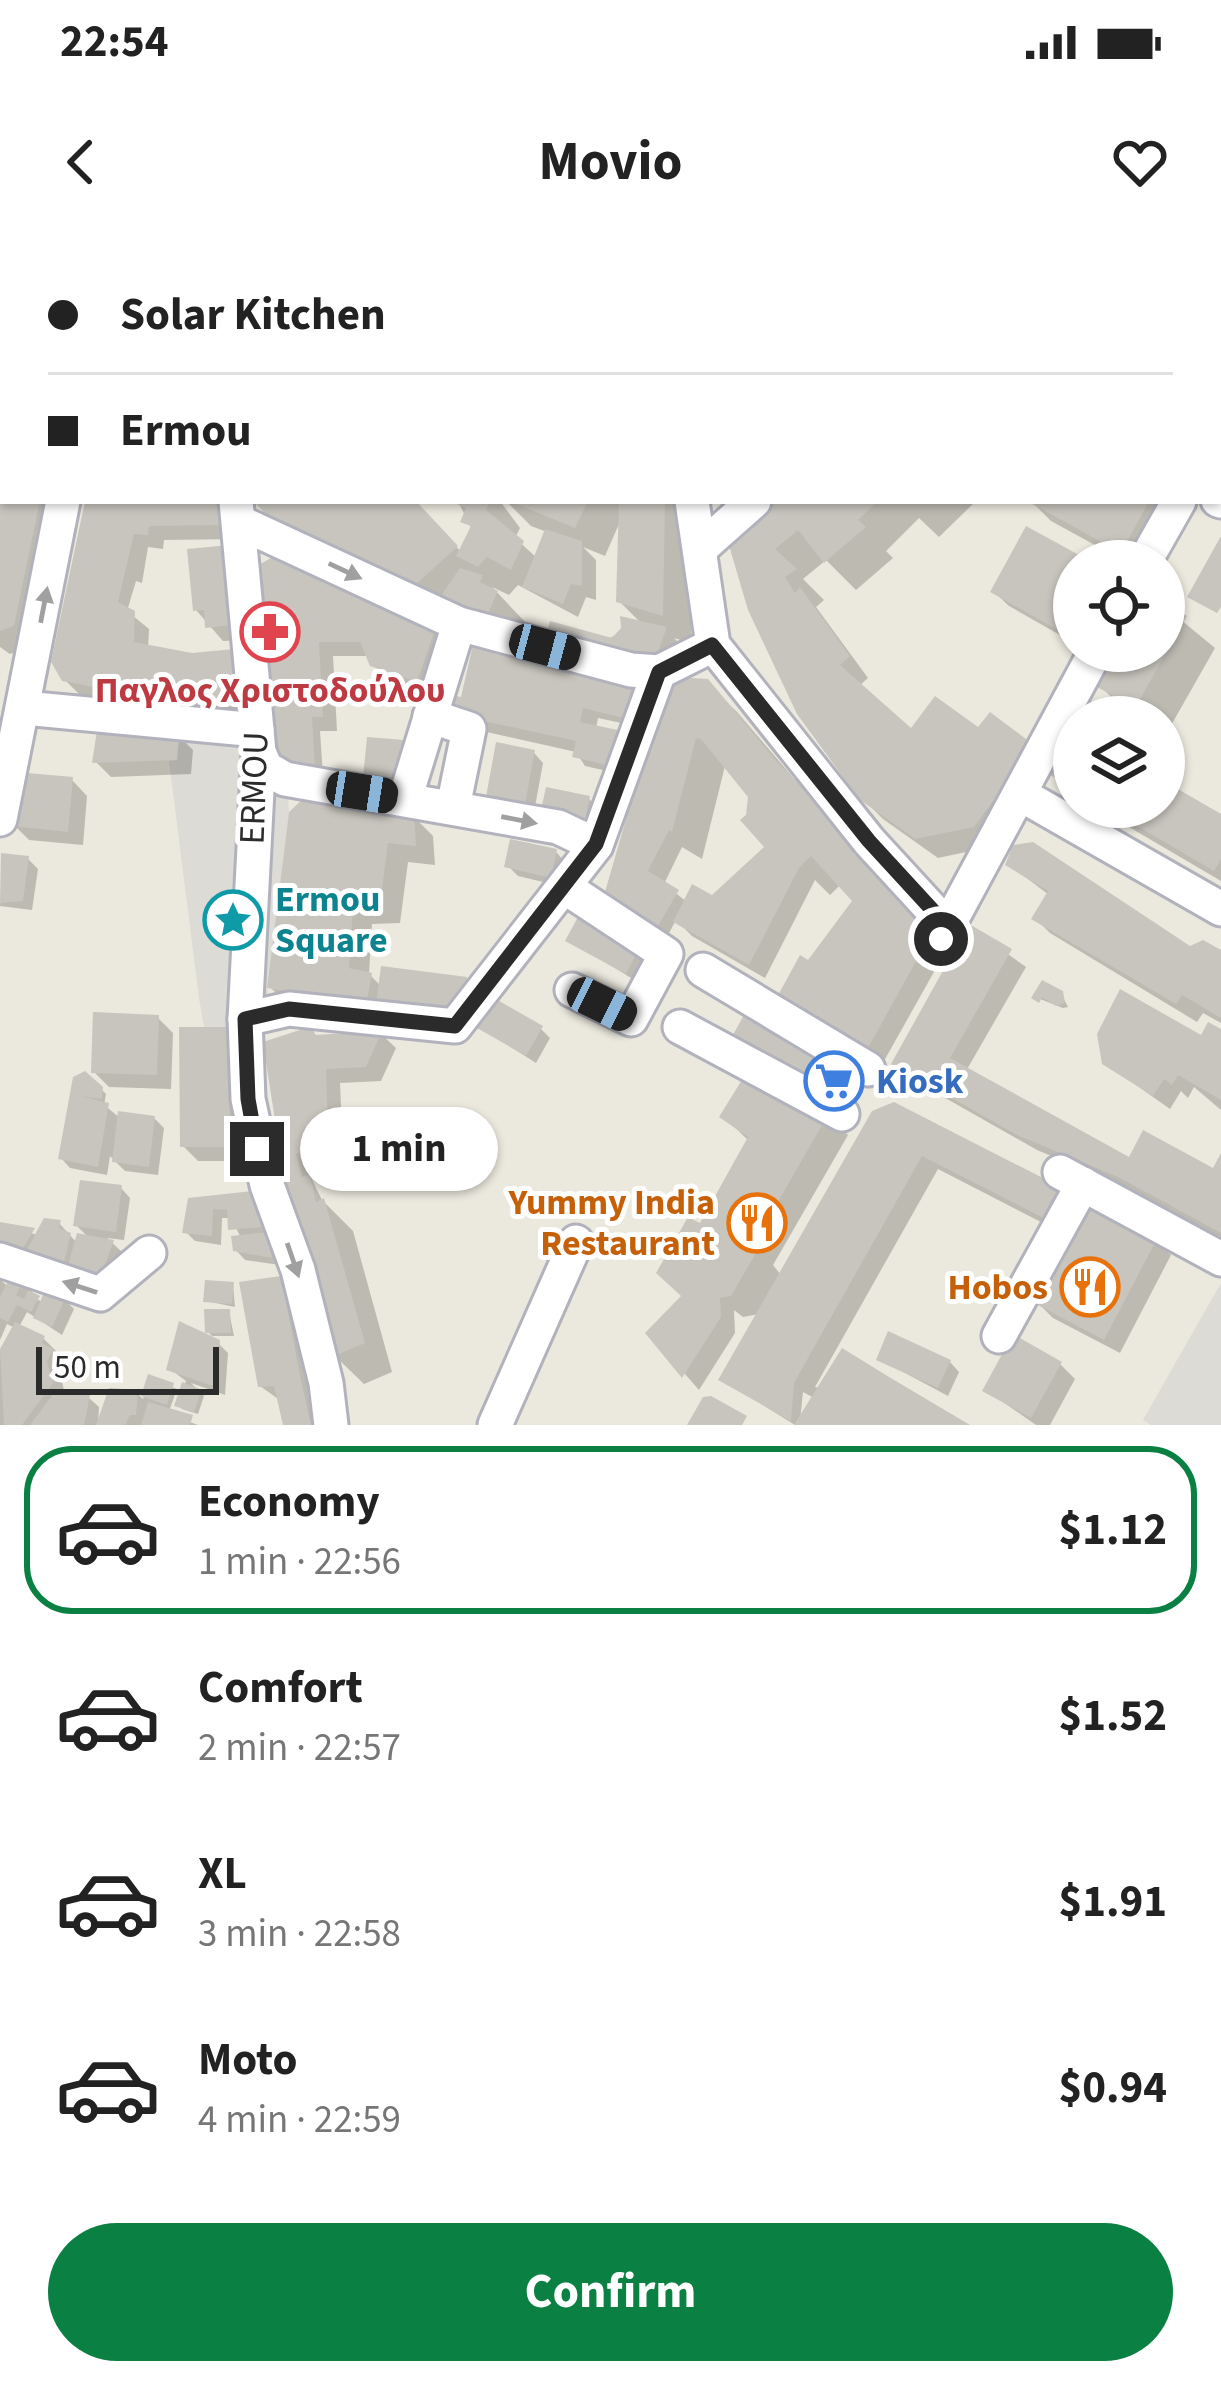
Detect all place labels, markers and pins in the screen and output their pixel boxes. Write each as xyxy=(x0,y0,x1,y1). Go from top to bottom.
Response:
pharmacy icon: Παγλος Χριστοδούλου xyxy=(239,601,301,663)
place label: Παγλος Χριστοδούλου xyxy=(95,665,445,716)
place label: Ermou Square xyxy=(275,874,388,966)
place icon: Ermou Square xyxy=(202,889,264,951)
supermarket icon: Kiosk xyxy=(803,1050,865,1112)
place label: Kiosk xyxy=(876,1056,964,1107)
place label: Yummy India Restaurant xyxy=(507,1177,715,1269)
restaurant icon: Yummy India Restaurant xyxy=(726,1192,788,1254)
restaurant icon: Hobos xyxy=(1059,1256,1121,1318)
place label: Hobos xyxy=(947,1262,1048,1313)

